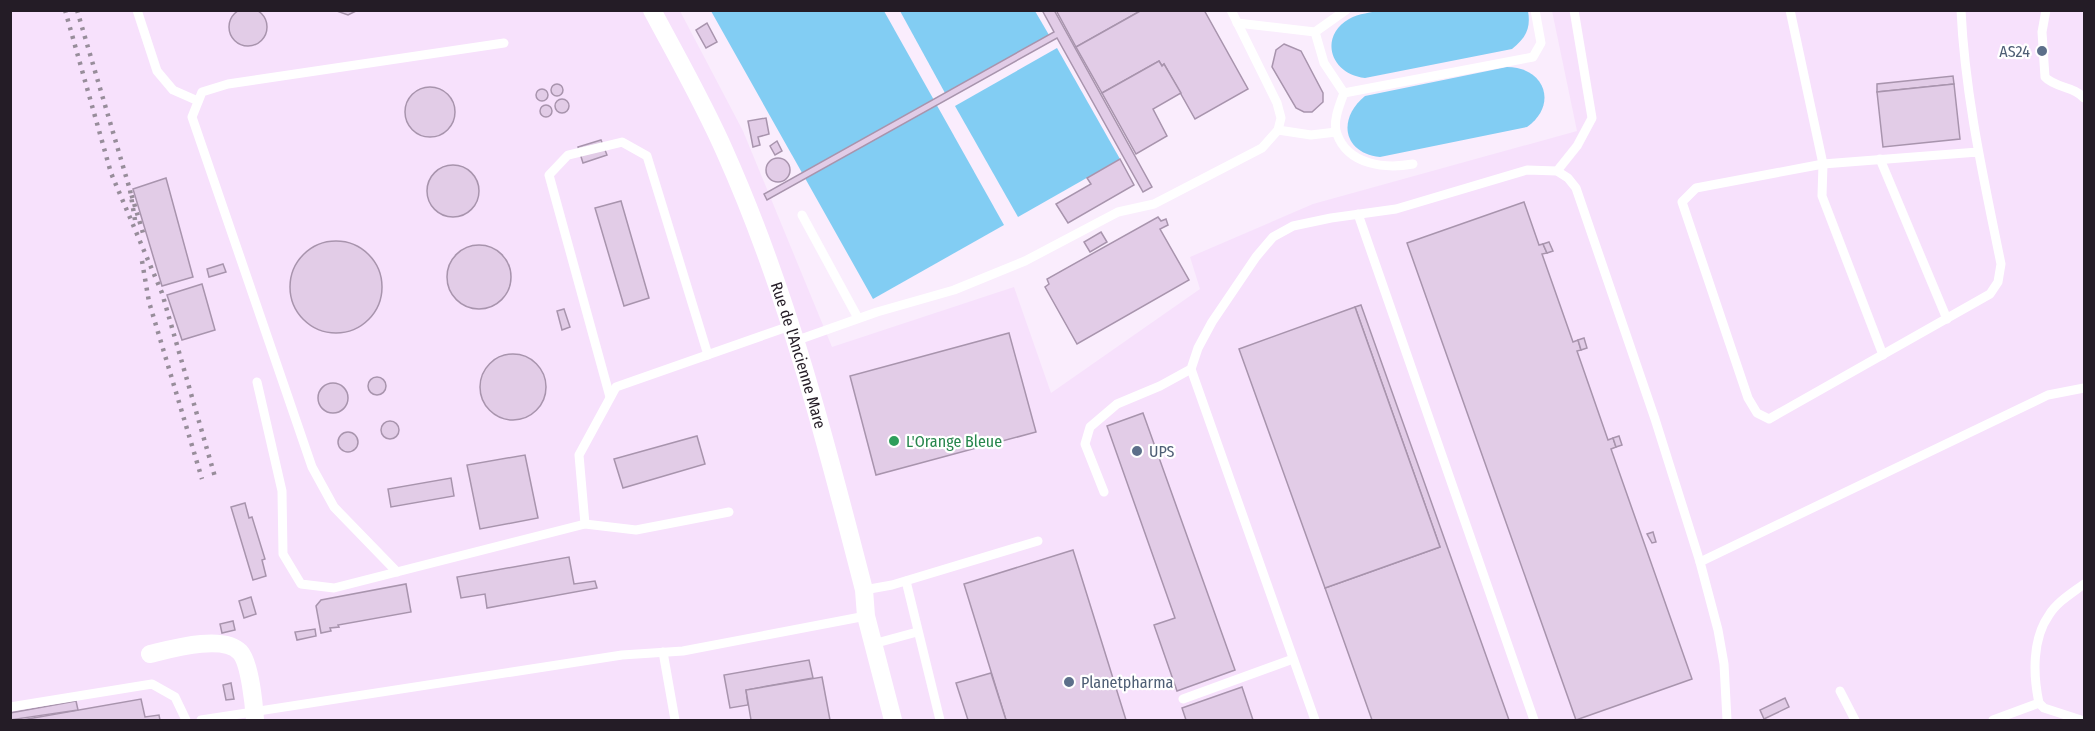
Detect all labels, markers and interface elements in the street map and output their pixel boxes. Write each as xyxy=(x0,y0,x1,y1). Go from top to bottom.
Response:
place label: AS24 xyxy=(1999,42,2030,61)
marker: AS24 xyxy=(2035,44,2049,58)
street label: Rue de l'Ancienne Mare xyxy=(767,279,830,431)
place label: L'Orange Bleue xyxy=(906,432,1002,451)
marker: L'Orange Bleue xyxy=(887,434,901,448)
place label: UPS xyxy=(1149,442,1174,461)
marker: UPS xyxy=(1130,444,1144,458)
place label: Planetpharma xyxy=(1081,673,1173,692)
marker: Planetpharma xyxy=(1062,675,1076,689)

